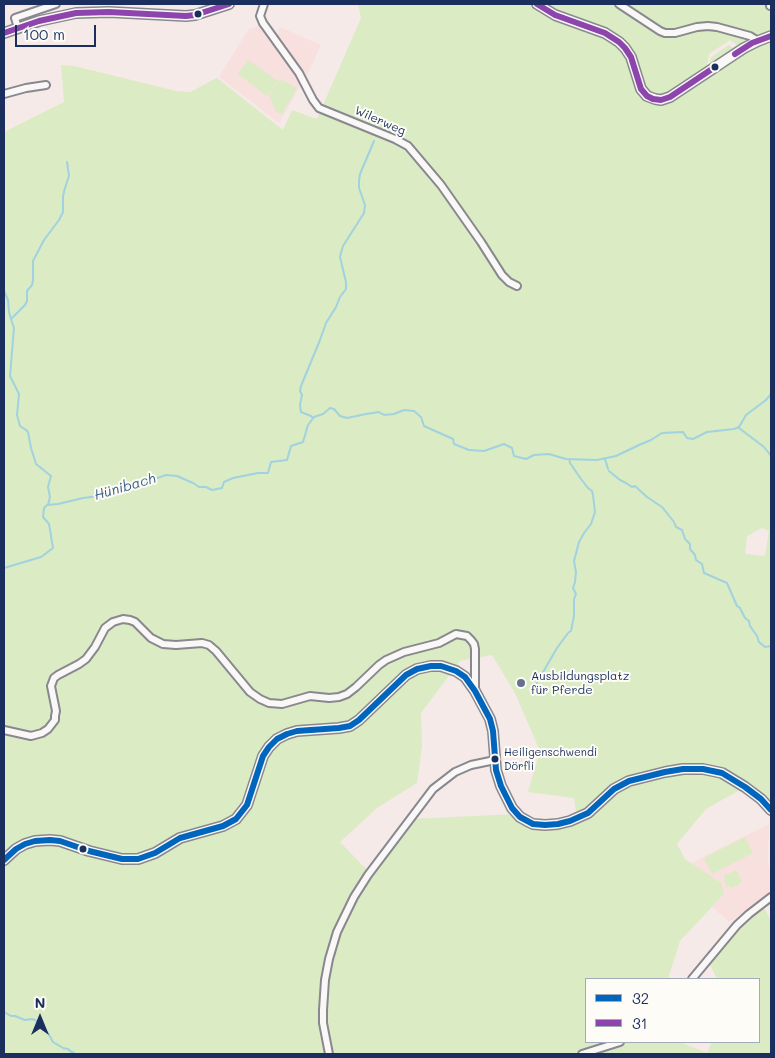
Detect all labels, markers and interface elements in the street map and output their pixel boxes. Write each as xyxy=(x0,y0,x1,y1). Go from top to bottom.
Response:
unlabelled marker xyxy=(193,9,203,19)
scale bar xyxy=(18,15,99,47)
text: 100 m xyxy=(23,24,65,44)
unlabelled marker xyxy=(710,62,720,72)
street label: Wilerweg xyxy=(352,103,408,139)
water label: Hünibach xyxy=(92,470,158,504)
place label: Ausbildungsplatz für Pferde xyxy=(531,669,629,697)
marker: Ausbildungsplatz für Pferde xyxy=(515,677,527,689)
place label: Heiligenschwendi Dörfli xyxy=(504,746,597,772)
marker: Heiligenschwendi Dörfli xyxy=(490,754,500,764)
unlabelled marker xyxy=(78,844,88,854)
legend xyxy=(585,978,760,1043)
text: 32 xyxy=(632,988,649,1008)
north arrow xyxy=(15,993,65,1043)
text: N xyxy=(35,993,45,1012)
text: 31 xyxy=(632,1013,648,1033)

